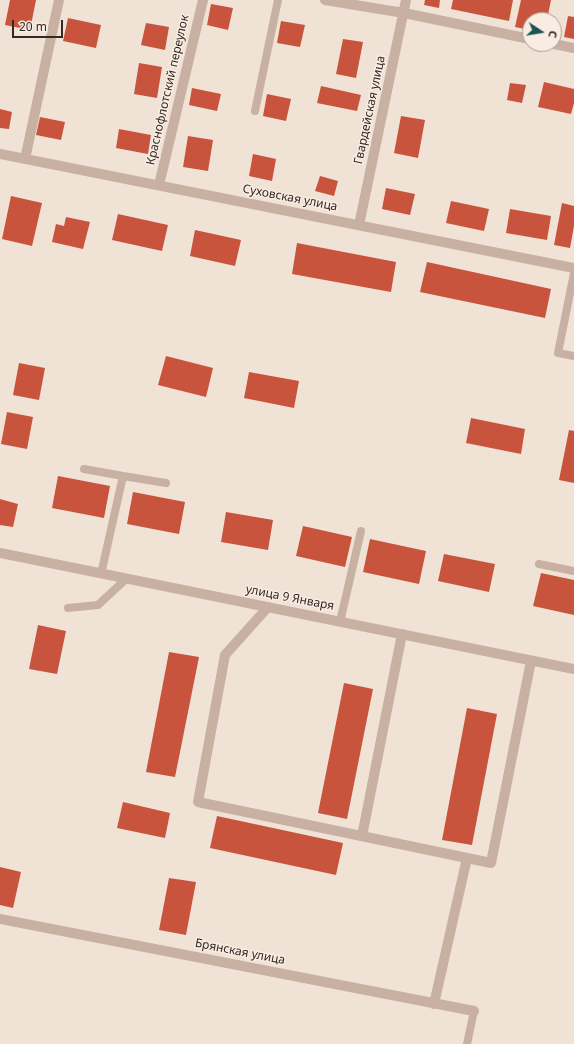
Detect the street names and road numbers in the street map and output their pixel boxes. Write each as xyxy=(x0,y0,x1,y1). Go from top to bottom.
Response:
street label: Краснофлотский переулок xyxy=(144,13,192,167)
street label: Гвардейская улица xyxy=(351,54,389,166)
street label: Суховская улица xyxy=(241,182,339,214)
street label: улица 9 Января xyxy=(245,582,335,614)
street label: Брянская улица xyxy=(194,936,286,968)

